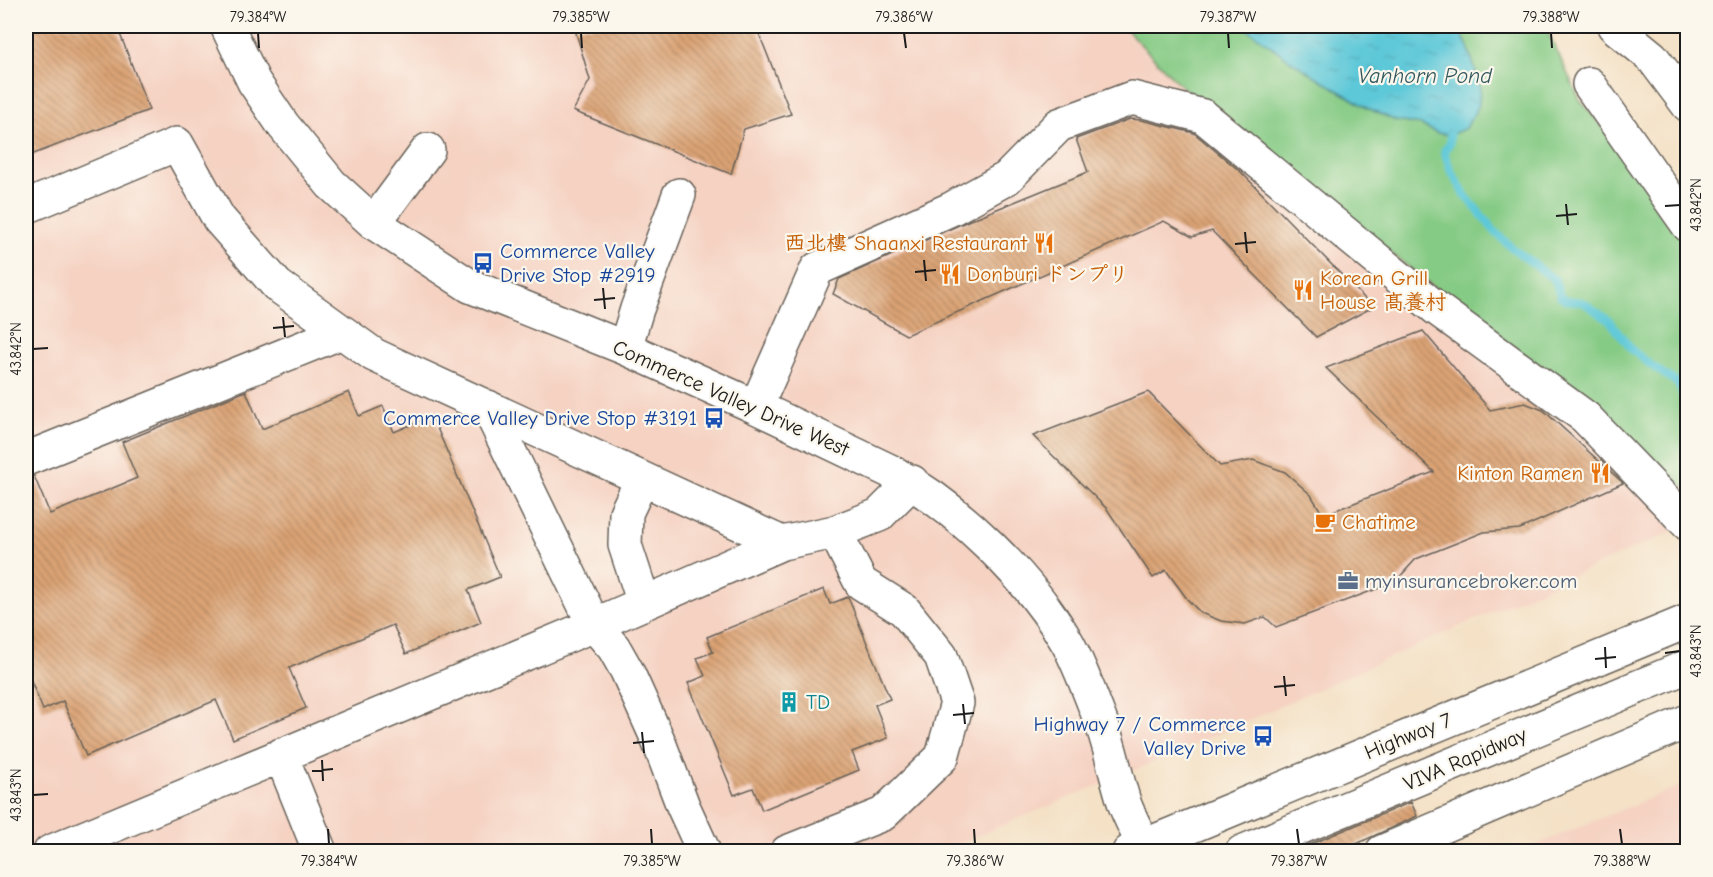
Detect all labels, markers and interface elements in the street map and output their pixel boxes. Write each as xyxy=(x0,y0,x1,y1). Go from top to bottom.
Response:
text: 79.384°W xyxy=(230,8,286,26)
text: 79.385°W xyxy=(552,8,610,26)
text: 79.386°W xyxy=(875,8,933,26)
text: 79.387°W xyxy=(1200,8,1256,26)
text: 79.388°W xyxy=(1522,8,1580,26)
water label: Vanhorn Pond xyxy=(1358,63,1493,89)
text: 43.842°N xyxy=(1687,178,1705,232)
place label: 西北樓 Shaanxi Restaurant xyxy=(784,231,1028,255)
restaurant icon: 西北樓 Shaanxi Restaurant xyxy=(1032,231,1056,255)
place label: Commerce Valley Drive Stop #2919 xyxy=(500,239,656,287)
bus stop icon: Commerce Valley Drive Stop #2919 xyxy=(471,251,495,275)
restaurant icon: Donburi ドンプリ xyxy=(938,262,962,286)
place label: Donburi ドンプリ xyxy=(967,262,1129,286)
place label: Korean Grill House 髙養村 xyxy=(1320,266,1446,314)
restaurant icon: Korean Grill House 髙養村 xyxy=(1291,278,1315,302)
text: 43.842°N xyxy=(7,322,25,376)
street label: Commerce Valley Drive West xyxy=(609,335,854,461)
place label: Commerce Valley Drive Stop #3191 xyxy=(383,406,697,430)
bus stop icon: Commerce Valley Drive Stop #3191 xyxy=(702,406,726,430)
place label: Kinton Ramen xyxy=(1457,461,1583,485)
restaurant icon: Kinton Ramen xyxy=(1588,461,1612,485)
cafe icon: Chatime xyxy=(1313,510,1337,534)
place label: Chatime xyxy=(1342,510,1416,534)
office icon: myinsurancebroker.com xyxy=(1336,569,1360,593)
place label: myinsurancebroker.com xyxy=(1365,569,1577,593)
text: 43.843°N xyxy=(1687,624,1705,678)
building icon: TD xyxy=(777,690,801,714)
place label: TD xyxy=(806,690,830,714)
street label: Highway 7 xyxy=(1361,708,1455,764)
place label: Highway 7 / Commerce Valley Drive xyxy=(1034,712,1246,760)
street label: VIVA Rapidway xyxy=(1400,722,1531,796)
bus stop icon: Highway 7 / Commerce Valley Drive xyxy=(1251,724,1275,748)
text: 43.843°N xyxy=(7,768,25,822)
text: 79.384°W xyxy=(301,852,357,870)
text: 79.385°W xyxy=(623,852,681,870)
text: 79.386°W xyxy=(946,852,1004,870)
text: 79.387°W xyxy=(1271,852,1327,870)
text: 79.388°W xyxy=(1593,852,1651,870)

